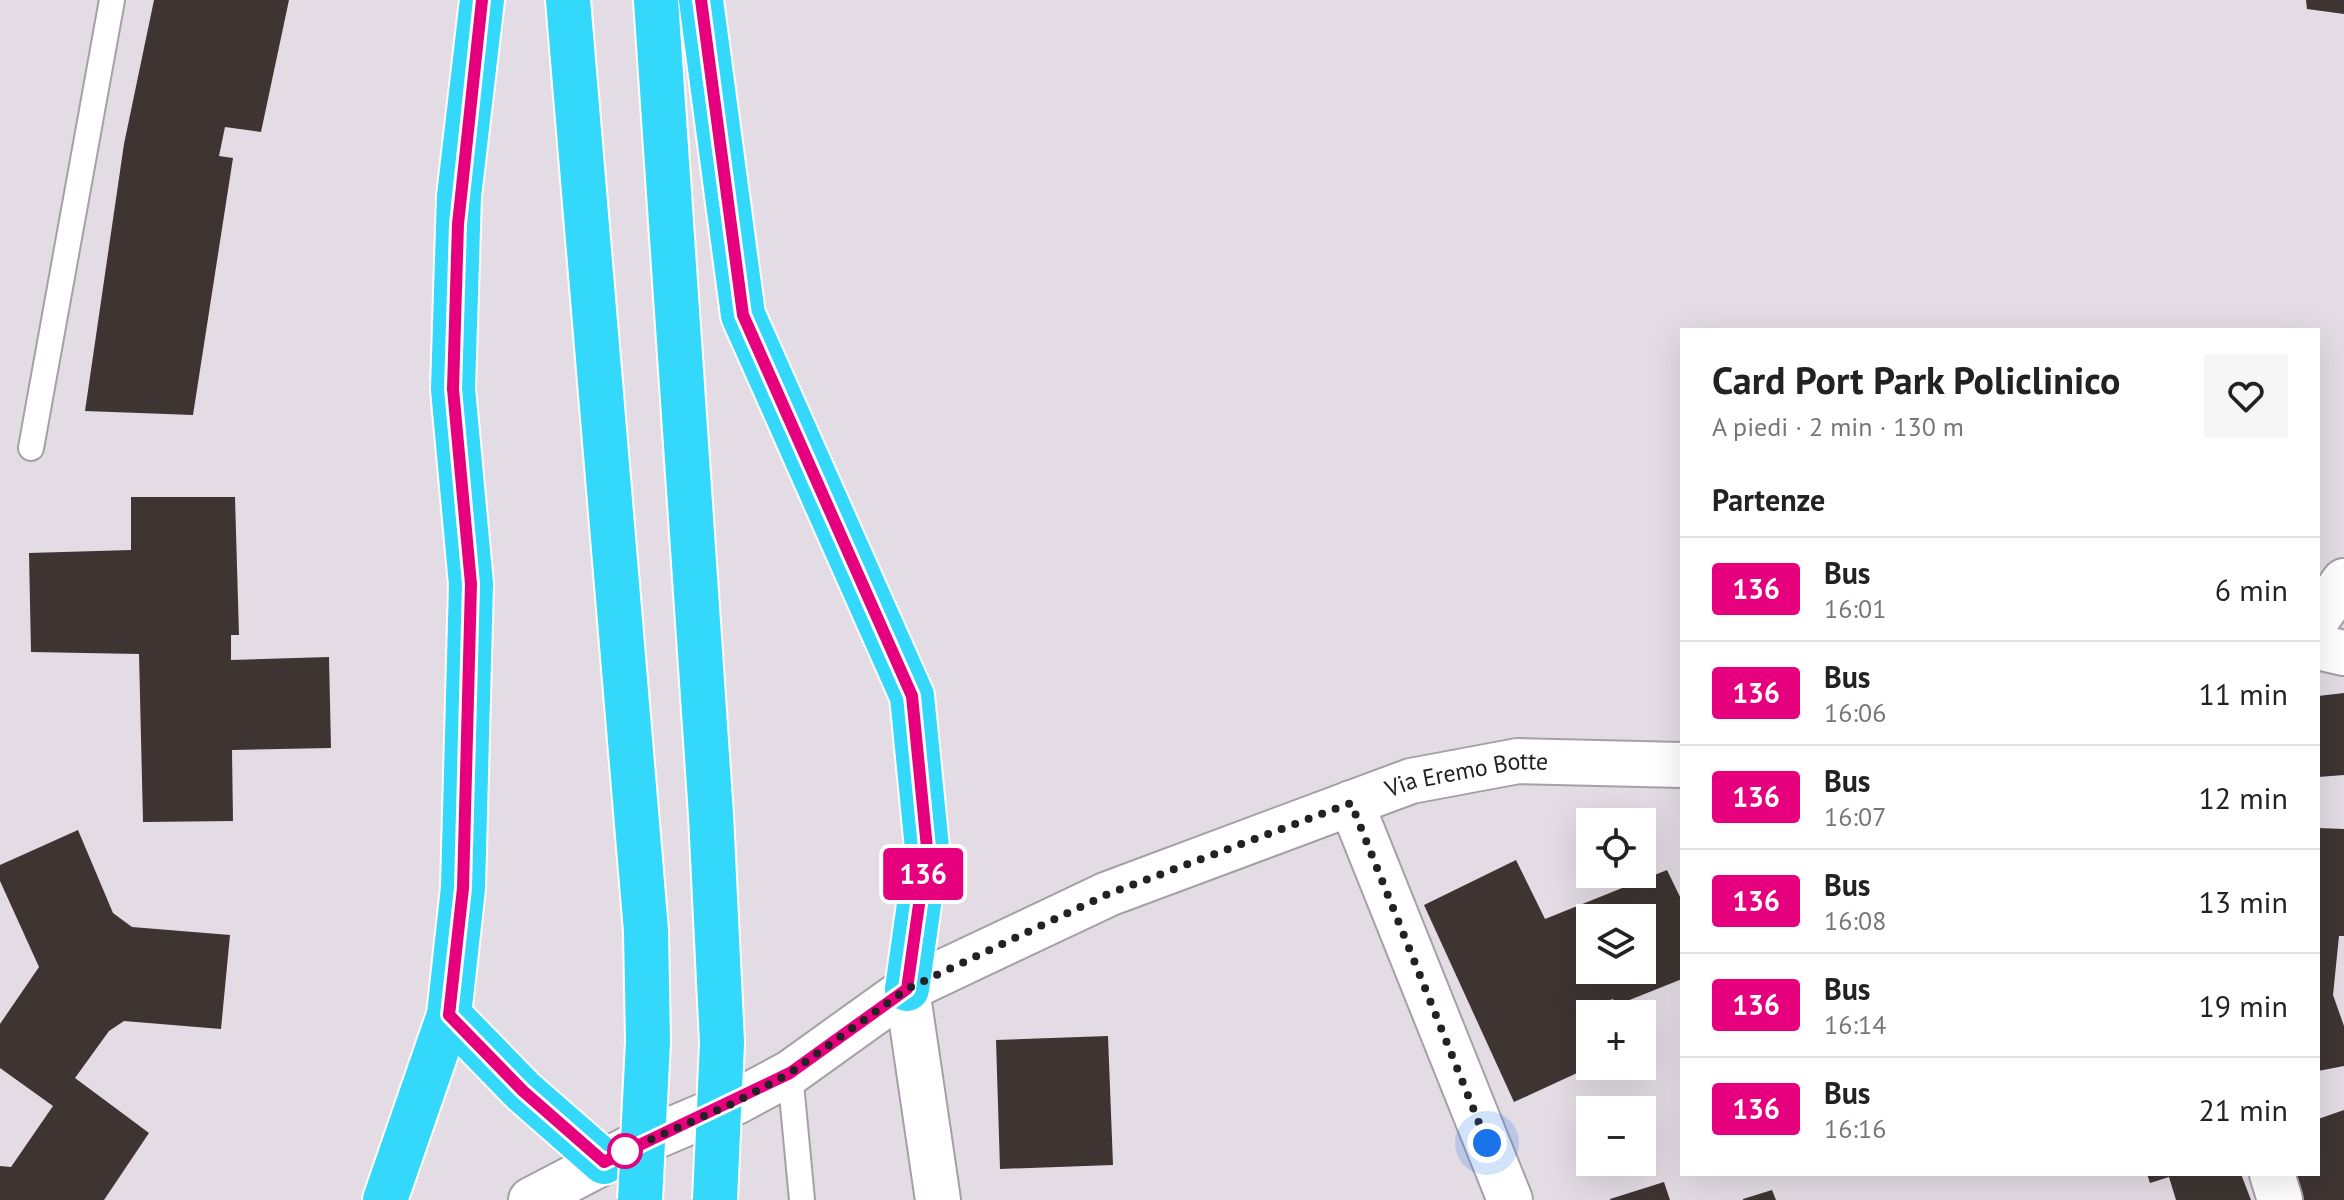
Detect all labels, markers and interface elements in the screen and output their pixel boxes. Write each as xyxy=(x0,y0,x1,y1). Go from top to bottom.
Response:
button: heart xyxy=(2204,354,2288,438)
text: Card Port Park Policlinico xyxy=(1712,355,2120,404)
text: A piedi · 2 min · 130 m xyxy=(1712,410,1964,443)
text: Partenze xyxy=(1712,480,1825,519)
text: Bus xyxy=(1824,553,1871,592)
text: 136 xyxy=(1732,570,1780,607)
text: 6 min xyxy=(2215,570,2288,609)
text: 16:01 xyxy=(1824,592,1886,625)
text: Bus xyxy=(1824,657,1871,696)
text: 136 xyxy=(1732,674,1780,711)
text: 11 min xyxy=(2198,674,2288,713)
text: 16:06 xyxy=(1824,696,1886,729)
street label: Via Eremo Botte xyxy=(1380,745,1549,805)
text: Bus xyxy=(1824,761,1871,800)
text: 136 xyxy=(1732,778,1780,815)
text: 12 min xyxy=(2198,778,2288,817)
text: 16:07 xyxy=(1824,800,1886,833)
map controls xyxy=(1576,808,1656,1176)
button: locate xyxy=(1576,808,1656,888)
line badge: 136 xyxy=(877,848,969,900)
text: 136 xyxy=(899,855,947,892)
text: Bus xyxy=(1824,865,1871,904)
text: 136 xyxy=(1732,882,1780,919)
text: 13 min xyxy=(2198,882,2288,921)
button: layers xyxy=(1576,904,1656,984)
text: 16:08 xyxy=(1824,904,1886,937)
text: Bus xyxy=(1824,969,1871,1008)
text: 136 xyxy=(1732,986,1780,1023)
text: 19 min xyxy=(2198,986,2288,1025)
button: + xyxy=(1576,1000,1656,1080)
text: 16:14 xyxy=(1824,1008,1886,1041)
text: Bus xyxy=(1824,1073,1871,1112)
text: 136 xyxy=(1732,1090,1780,1127)
text: 21 min xyxy=(2198,1090,2288,1129)
button: − xyxy=(1576,1096,1656,1176)
text: 16:16 xyxy=(1824,1112,1886,1145)
your location xyxy=(1467,1123,1507,1163)
unlabelled marker xyxy=(608,1134,642,1168)

